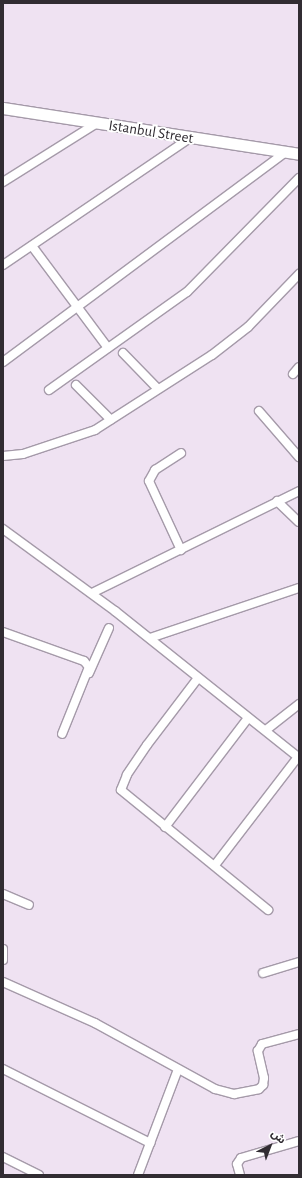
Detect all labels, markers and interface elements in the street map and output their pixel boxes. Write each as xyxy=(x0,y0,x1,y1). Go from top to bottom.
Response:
street label: Istanbul Street xyxy=(107,116,195,148)
north arrow xyxy=(250,1126,290,1166)
text: ش xyxy=(269,1128,288,1146)

